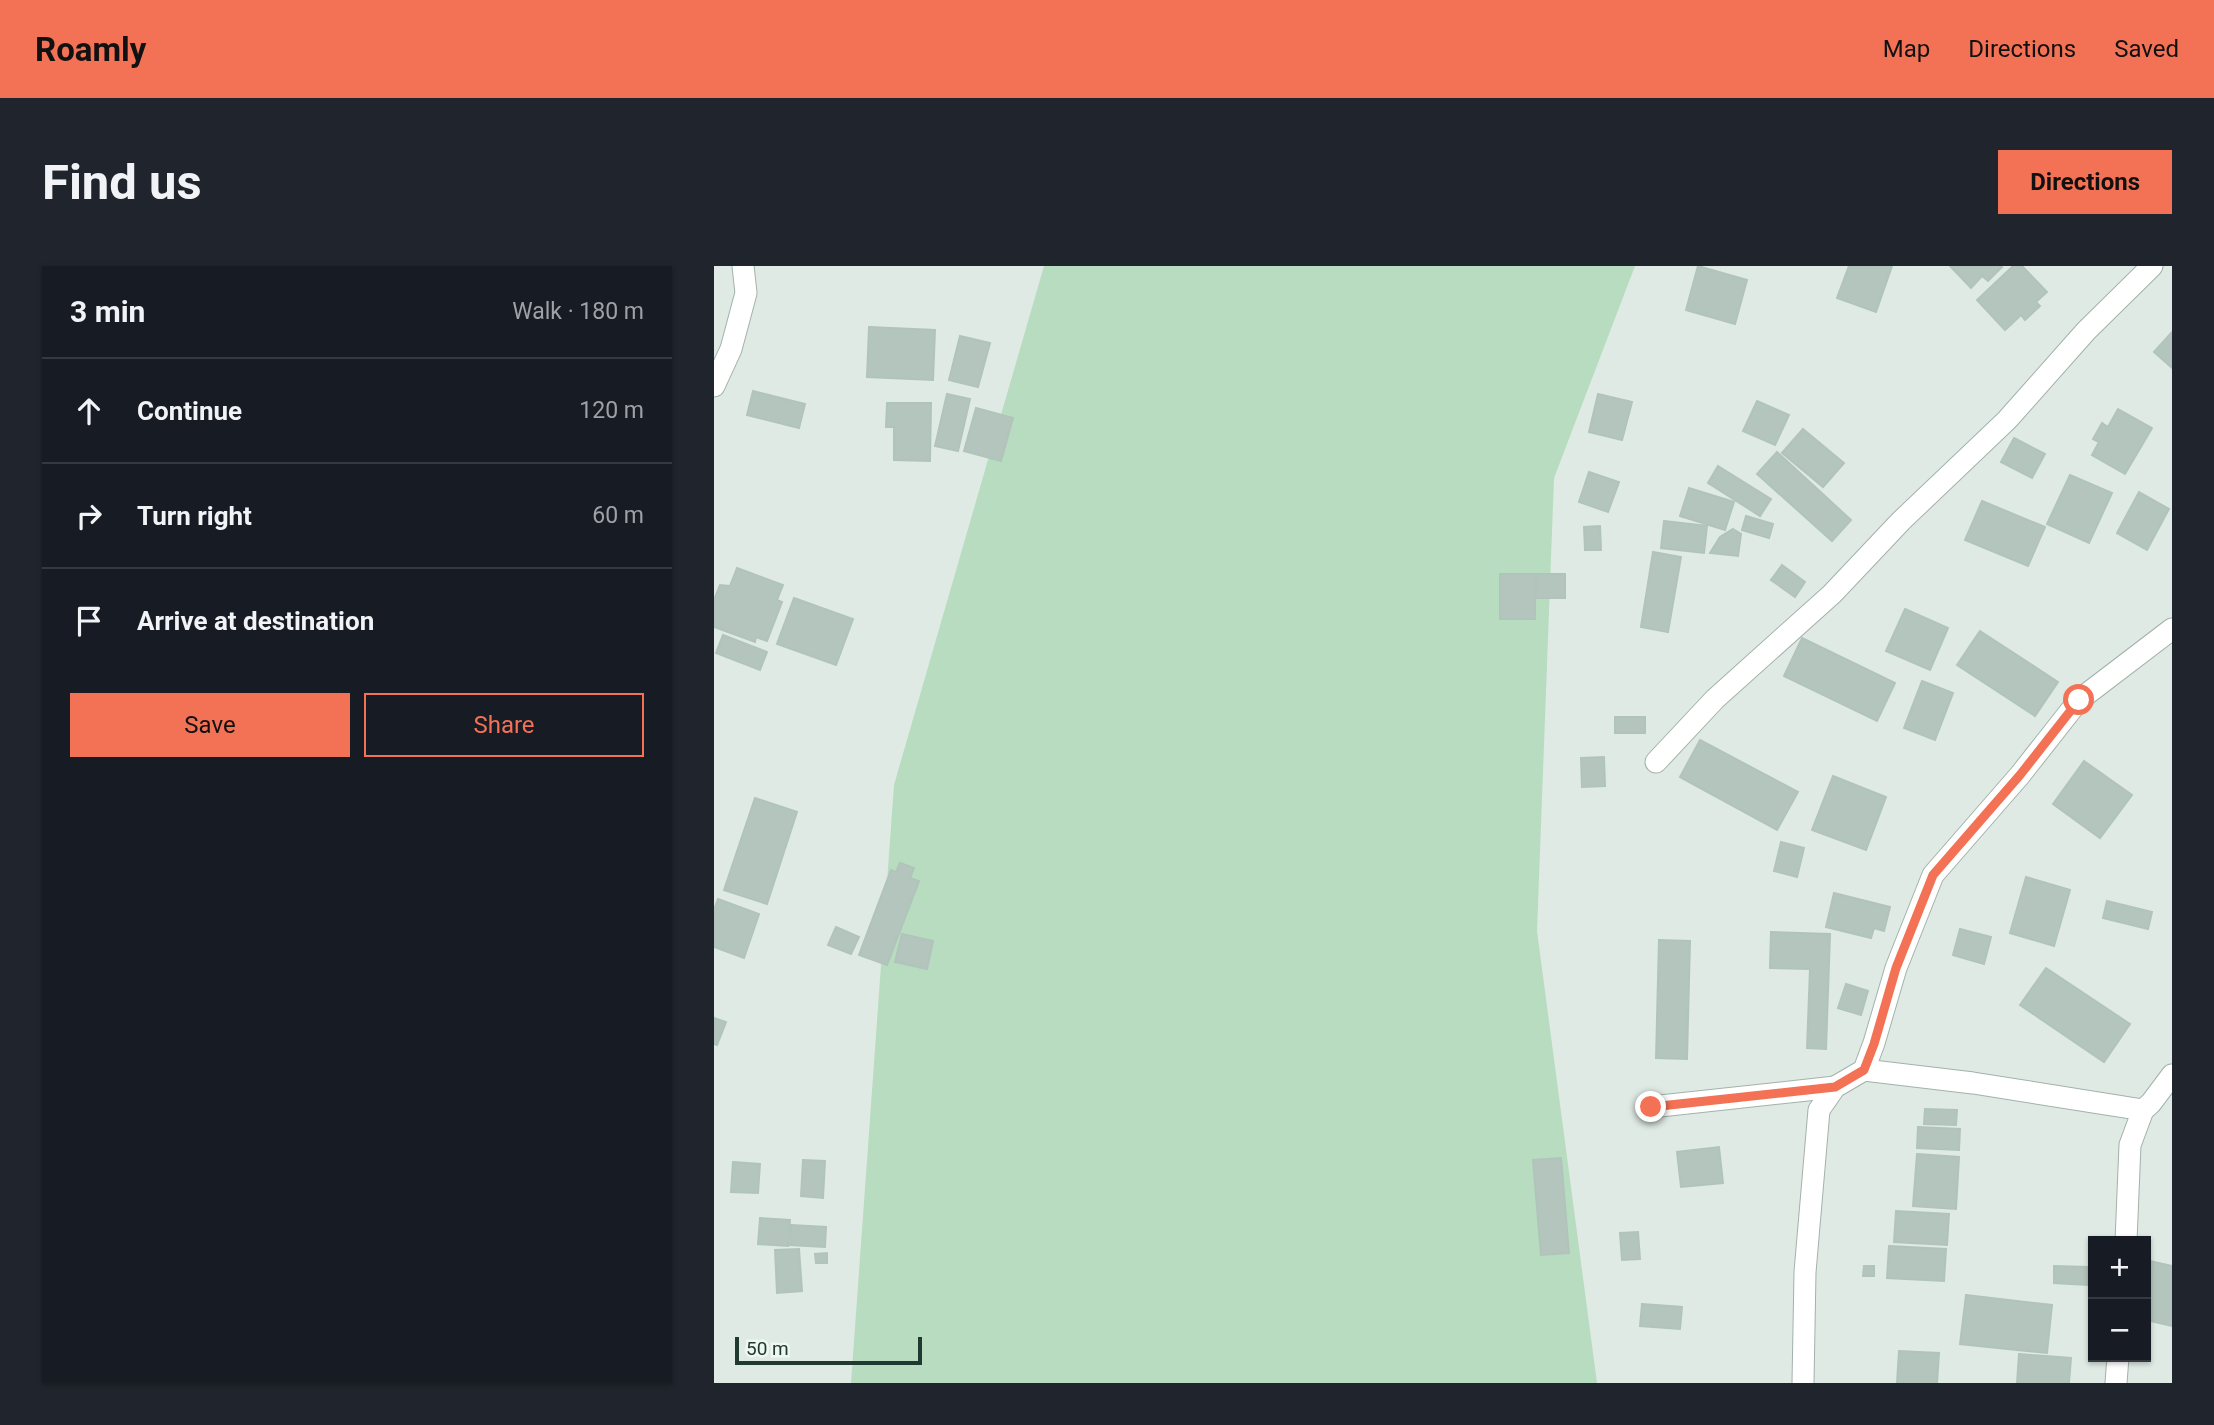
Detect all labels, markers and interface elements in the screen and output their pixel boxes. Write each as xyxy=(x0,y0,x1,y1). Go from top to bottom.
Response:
text: Roamly xyxy=(35,30,146,69)
text: Map xyxy=(1883,35,1930,63)
text: Directions xyxy=(1968,35,2076,63)
text: Saved xyxy=(2114,35,2179,63)
button: Directions xyxy=(1998,150,2172,214)
text: Find us xyxy=(42,154,202,211)
text: 3 min xyxy=(70,294,145,329)
text: Walk · 180 m xyxy=(512,298,644,325)
icon: ahead xyxy=(70,392,108,430)
text: Continue xyxy=(137,396,242,426)
text: 120 m xyxy=(579,397,644,424)
icon: right xyxy=(70,497,108,535)
text: Turn right xyxy=(137,501,252,531)
text: 60 m xyxy=(592,502,644,529)
icon: arrive xyxy=(70,602,108,640)
text: Arrive at destination xyxy=(137,606,374,636)
route start xyxy=(2063,684,2094,715)
button: Save xyxy=(70,693,350,757)
button: Share xyxy=(364,693,644,757)
route end xyxy=(1635,1091,1666,1122)
map controls xyxy=(2088,1236,2151,1362)
button: + xyxy=(2088,1236,2151,1299)
button: − xyxy=(2088,1299,2151,1362)
scale bar xyxy=(735,1334,922,1366)
text: 50 m xyxy=(746,1337,789,1360)

